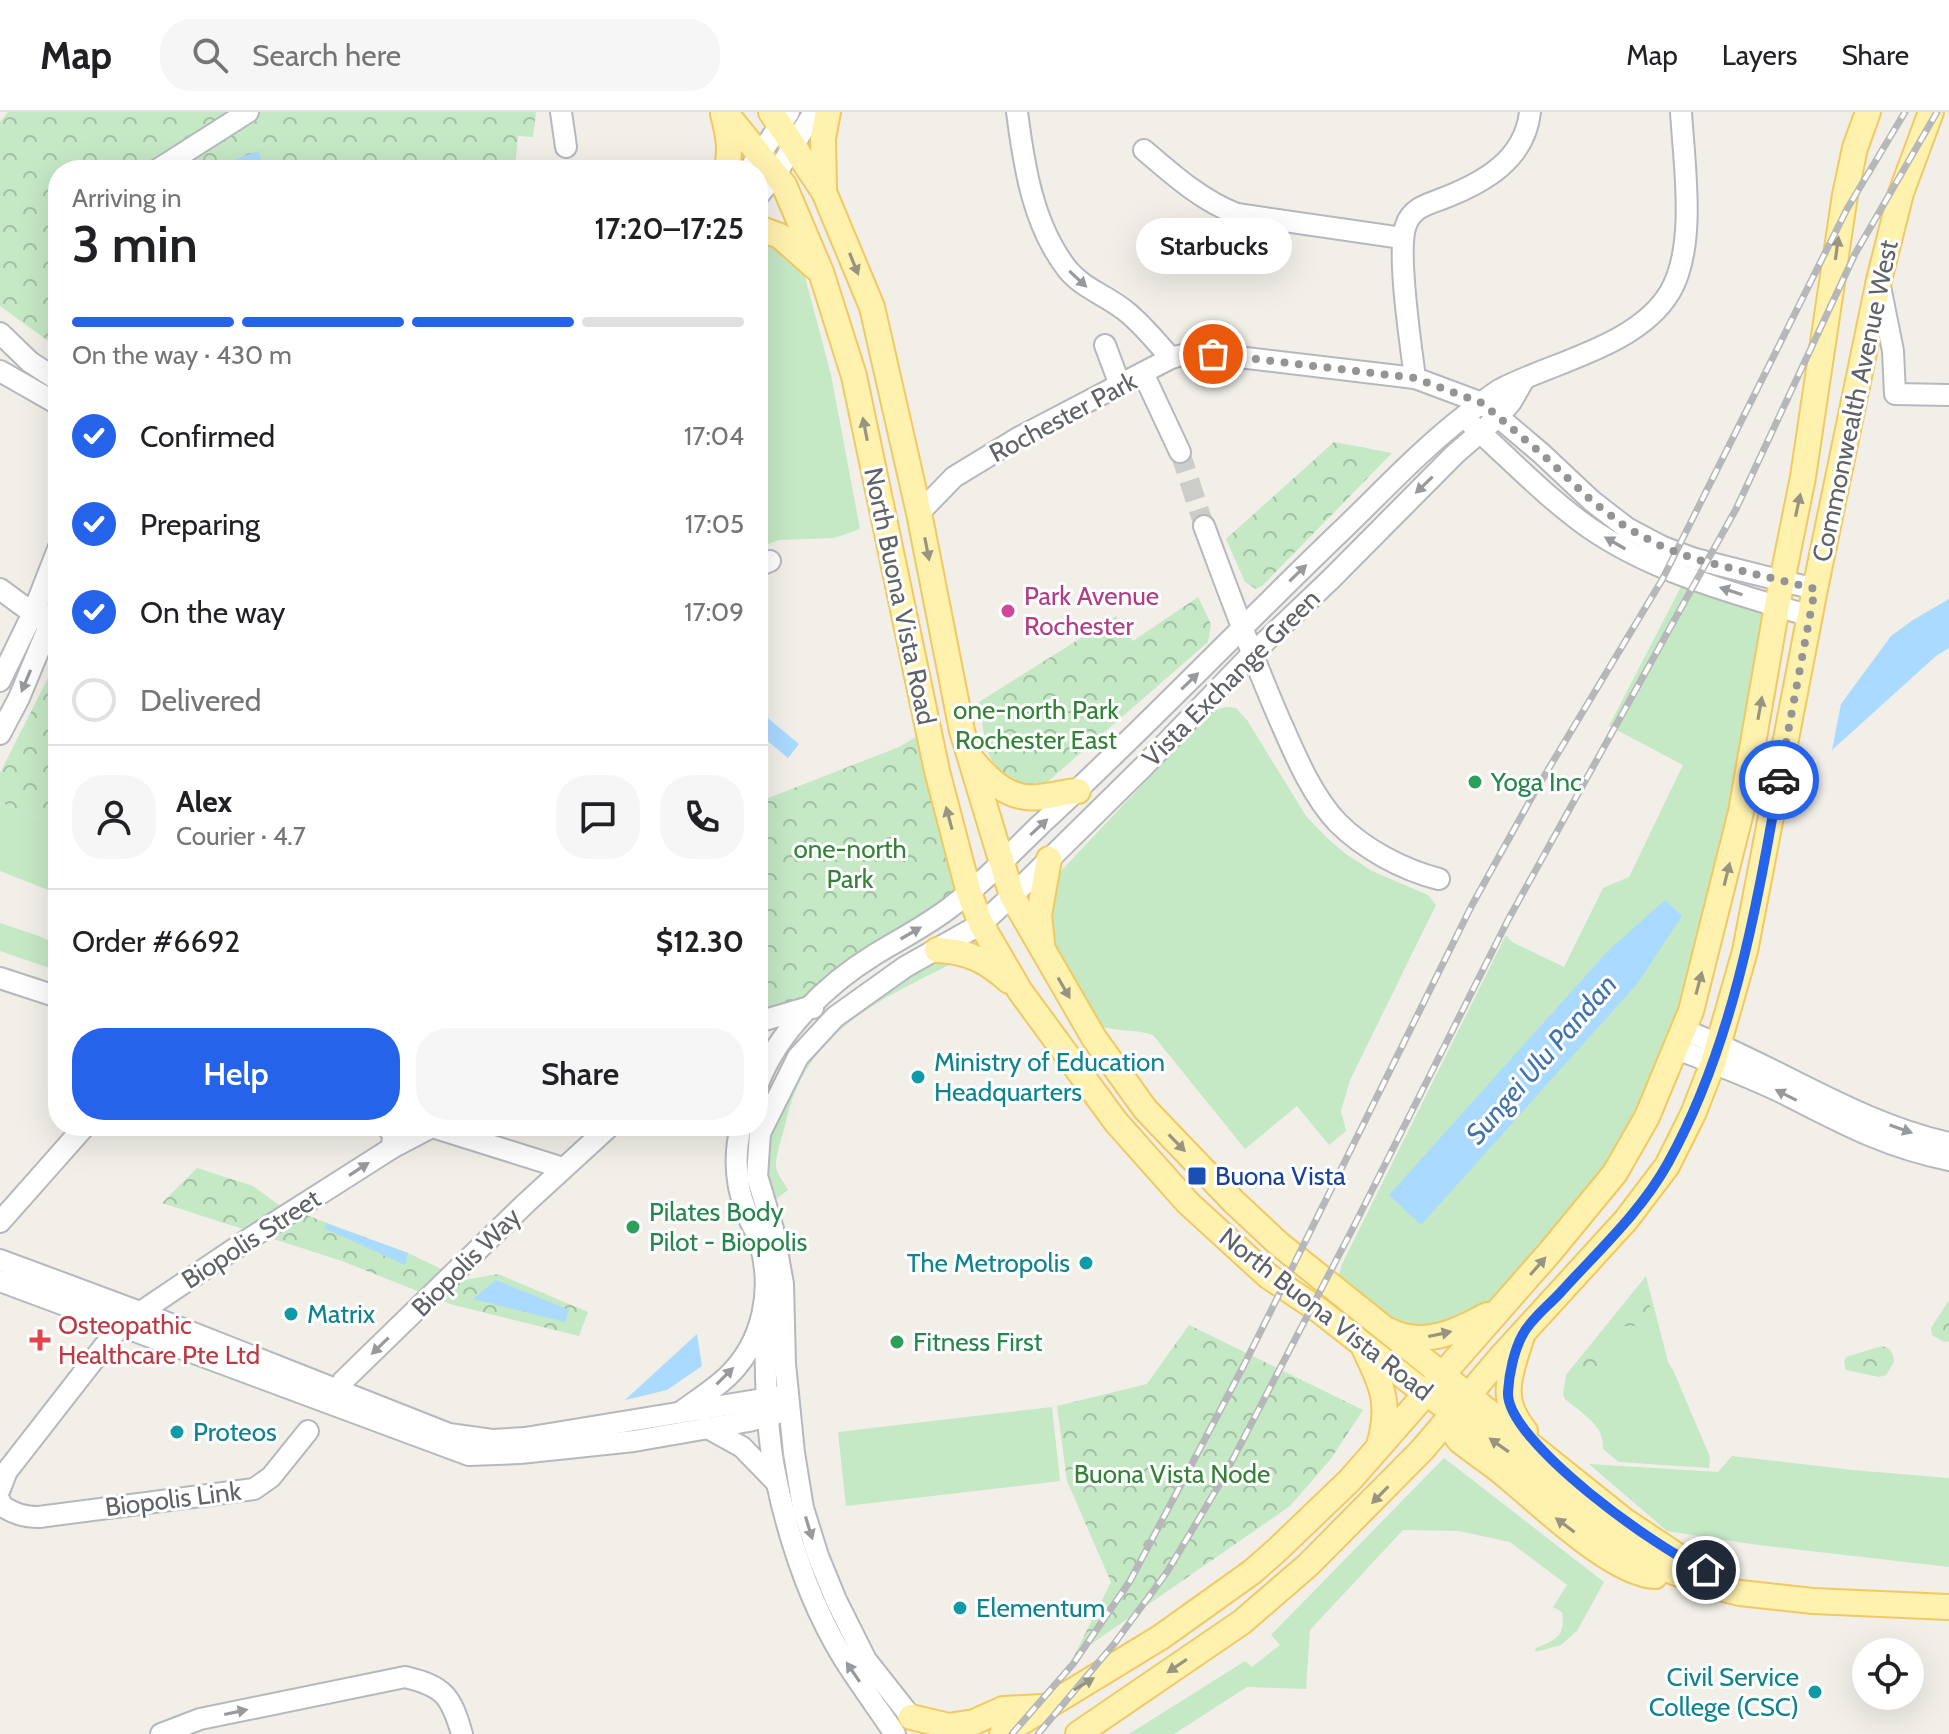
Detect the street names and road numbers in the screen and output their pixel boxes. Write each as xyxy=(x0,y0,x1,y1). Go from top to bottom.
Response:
street label: Commonwealth Avenue West xyxy=(1805,237,1905,565)
street label: Rochester Park xyxy=(984,365,1142,469)
street label: North Buona Vista Road xyxy=(857,464,943,728)
street label: Vista Exchange Green xyxy=(1136,583,1326,773)
street label: Biopolis Street xyxy=(176,1182,327,1296)
street label: Biopolis Way xyxy=(405,1201,527,1323)
street label: North Buona Vista Road xyxy=(1213,1221,1439,1407)
street label: Biopolis Link xyxy=(103,1475,243,1523)

